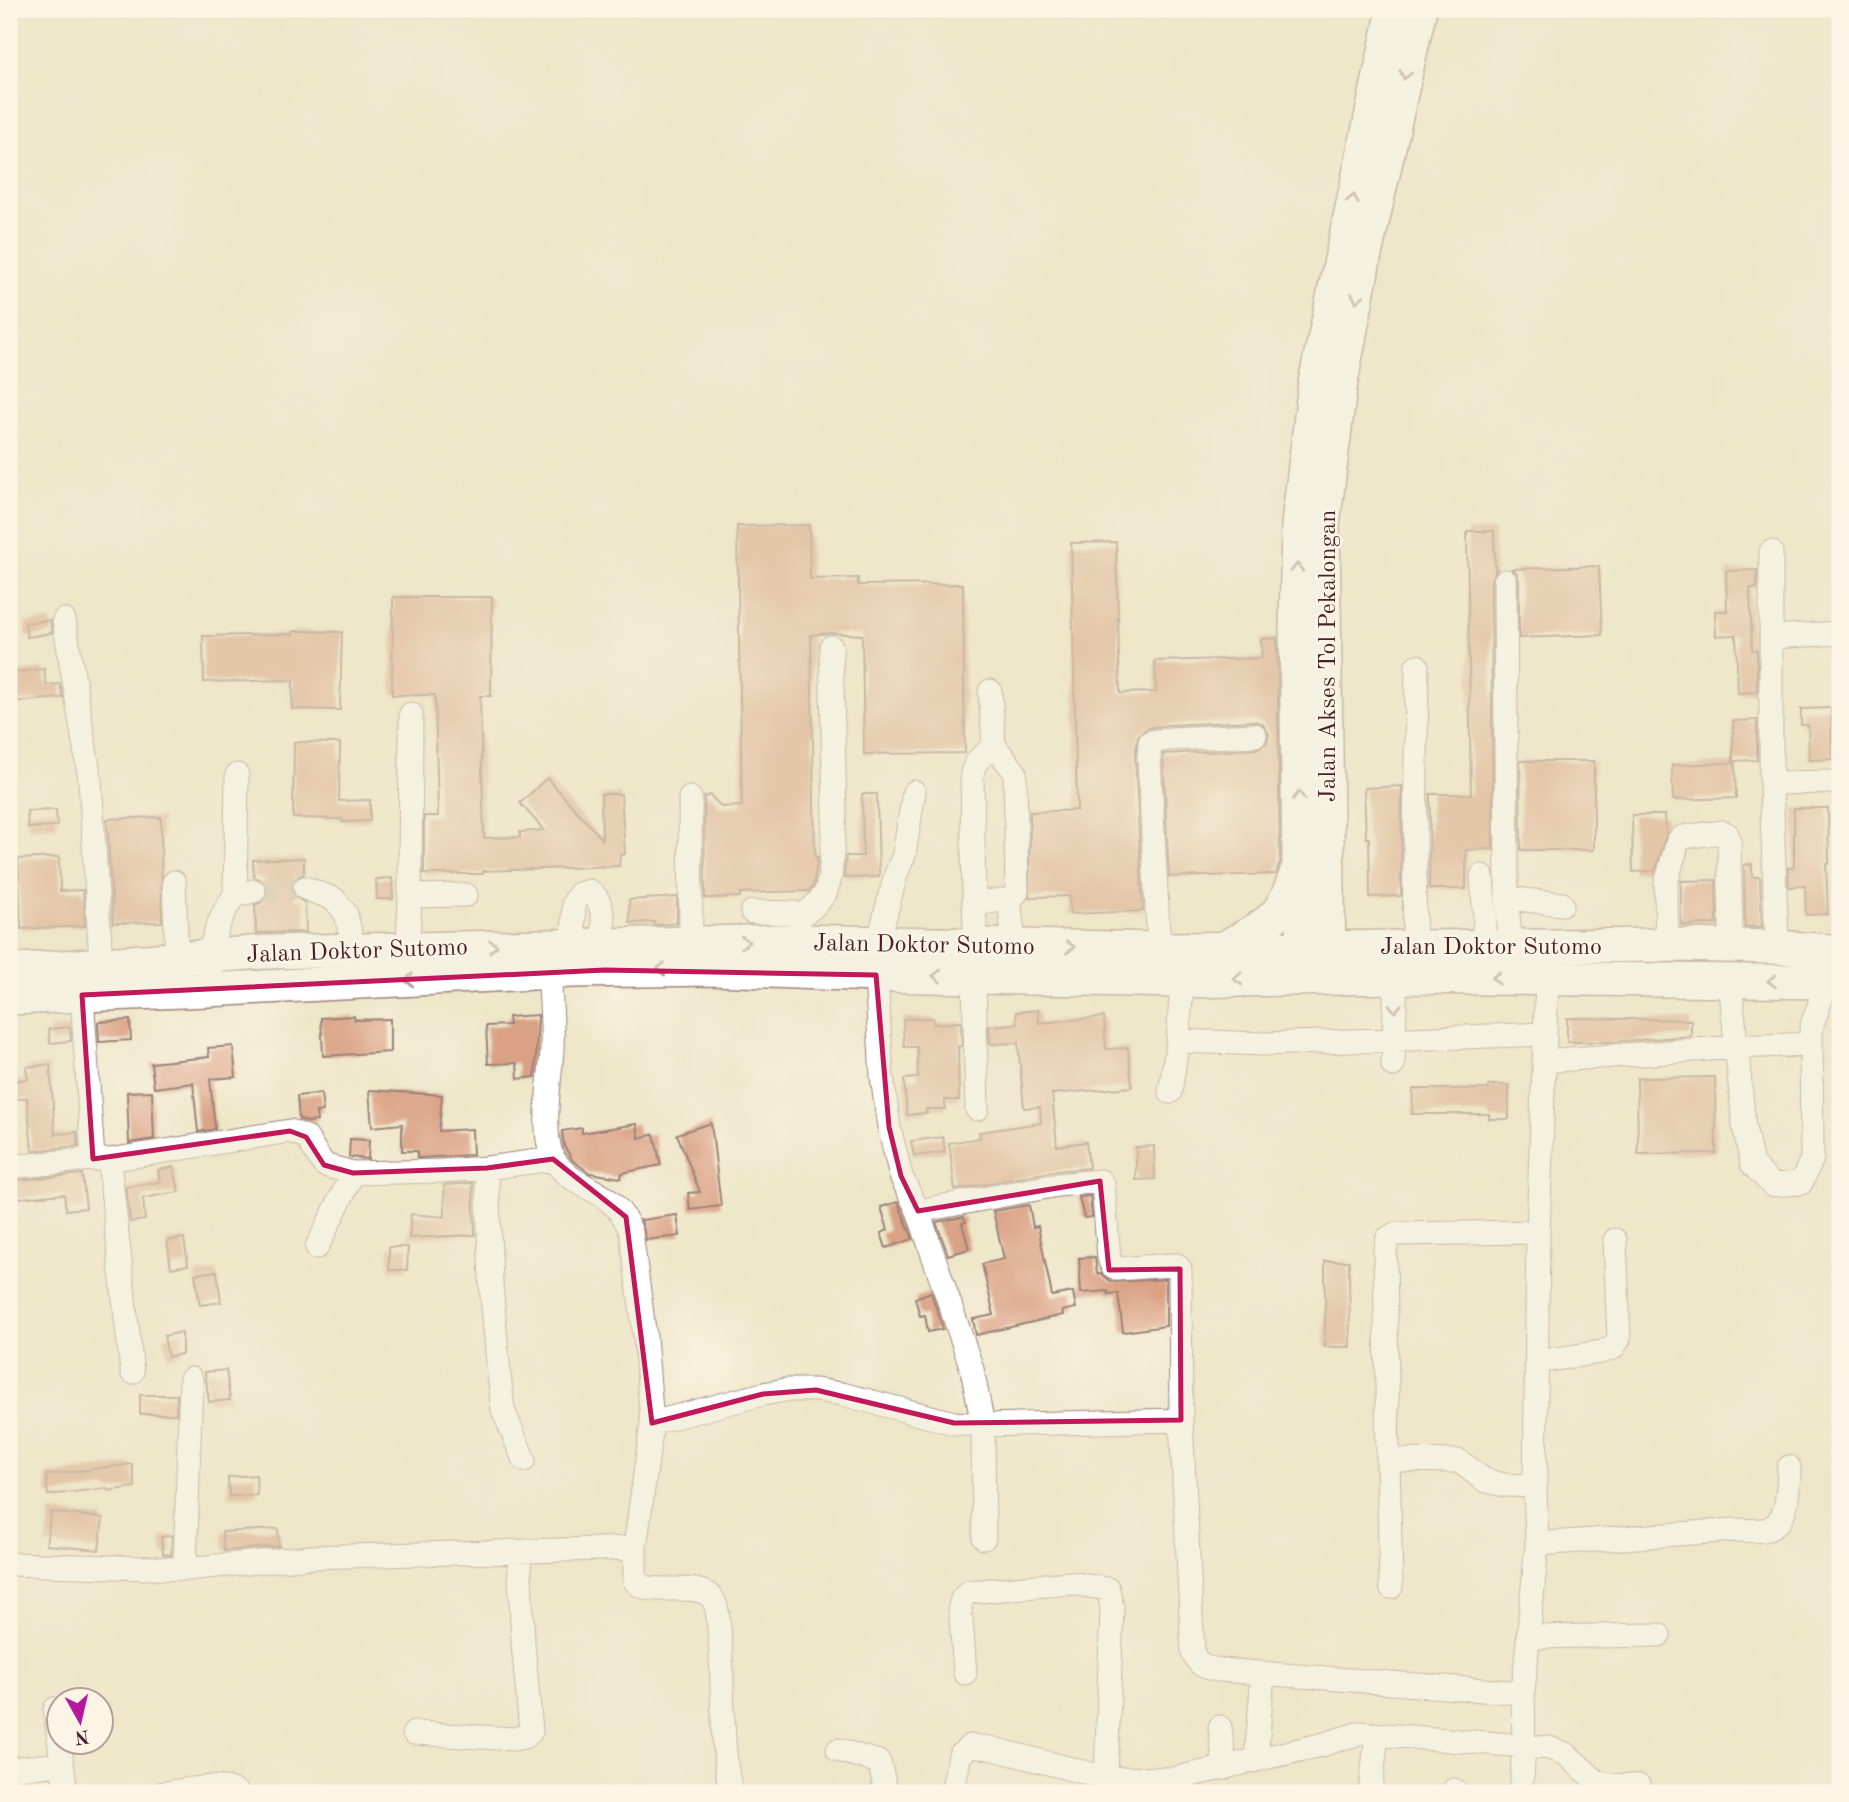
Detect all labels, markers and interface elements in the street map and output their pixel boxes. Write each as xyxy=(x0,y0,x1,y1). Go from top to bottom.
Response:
one-way arrow xyxy=(1399,69,1413,81)
one-way arrow xyxy=(1345,193,1359,205)
one-way arrow xyxy=(1350,292,1365,304)
street label: Jalan Akses Tol Pekalongan xyxy=(1317,510,1341,802)
one-way arrow xyxy=(1289,562,1305,573)
one-way arrow xyxy=(1291,790,1307,800)
street label: Jalan Doktor Sutomo xyxy=(813,932,1035,960)
one-way arrow xyxy=(740,934,750,950)
street label: Jalan Doktor Sutomo xyxy=(246,936,468,968)
street label: Jalan Doktor Sutomo xyxy=(1380,936,1602,960)
one-way arrow xyxy=(487,939,498,954)
one-way arrow xyxy=(1065,939,1076,955)
one-way arrow xyxy=(655,962,666,977)
one-way arrow xyxy=(932,968,942,984)
one-way arrow xyxy=(1490,970,1500,986)
one-way arrow xyxy=(1232,971,1243,987)
one-way arrow xyxy=(404,973,415,988)
one-way arrow xyxy=(1766,973,1777,989)
one-way arrow xyxy=(1388,1002,1403,1013)
north arrow xyxy=(46,1686,116,1756)
text: N xyxy=(73,1725,91,1746)

